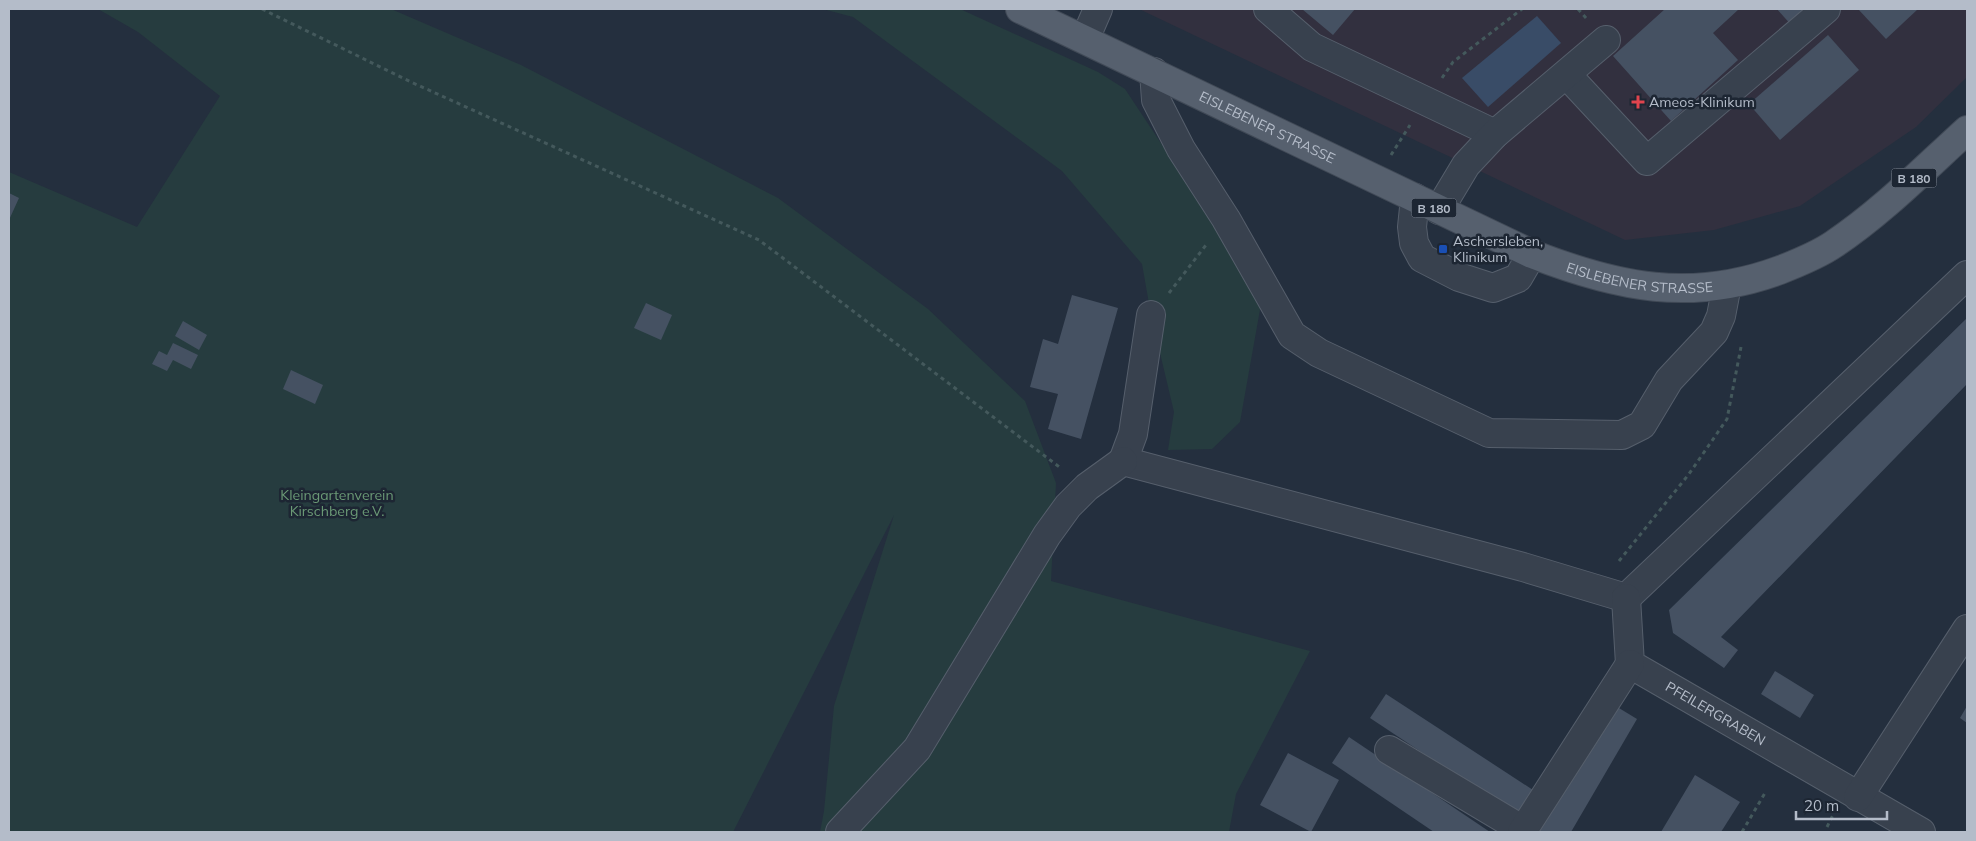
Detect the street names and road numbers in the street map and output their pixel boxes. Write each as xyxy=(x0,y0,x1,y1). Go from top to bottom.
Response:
street label: EISLEBENER STRASSE xyxy=(1196,87,1338,167)
road number: B 180 xyxy=(1892,168,1936,188)
road number: B 180 xyxy=(1412,198,1456,218)
street label: EISLEBENER STRASSE xyxy=(1564,258,1714,297)
street label: PFEILERGRABEN xyxy=(1662,677,1769,749)

